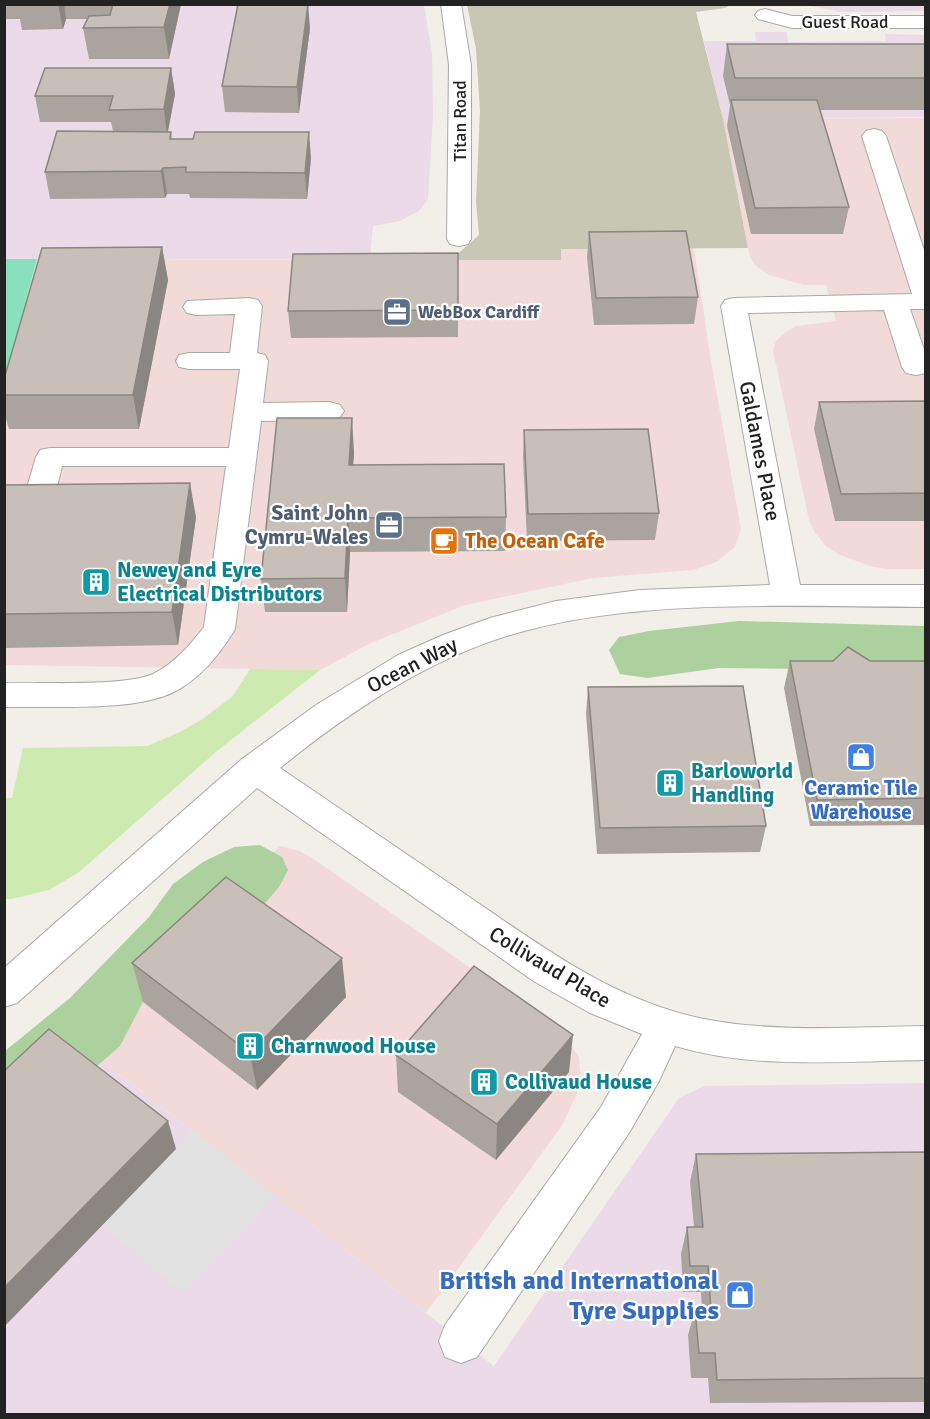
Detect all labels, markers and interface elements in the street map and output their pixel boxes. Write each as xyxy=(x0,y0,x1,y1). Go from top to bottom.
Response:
street label: Guest Road xyxy=(801,11,889,33)
street label: Titan Road xyxy=(449,80,471,162)
office icon: WebBox Cardiff xyxy=(381,296,413,328)
place label: WebBox Cardiff xyxy=(418,301,540,323)
street label: Galdames Place xyxy=(734,379,786,523)
place label: Saint John Cymru-Wales xyxy=(245,500,368,550)
office icon: Saint John Cymru-Wales xyxy=(373,509,405,541)
cafe icon: The Ocean Cafe xyxy=(428,525,460,557)
place label: The Ocean Cafe xyxy=(465,528,605,554)
place label: Newey and Eyre Electrical Distributors xyxy=(117,557,322,607)
building icon: Newey and Eyre Electrical Distributors xyxy=(80,566,112,598)
street label: Ocean Way xyxy=(362,631,462,699)
shop icon: Ceramic Tile Warehouse xyxy=(845,741,877,773)
place label: Barloworld Handling xyxy=(691,758,793,808)
building icon: Barloworld Handling xyxy=(654,767,686,799)
place label: Ceramic Tile Warehouse xyxy=(804,775,918,825)
street label: Collivaud Place xyxy=(484,920,616,1014)
building icon: Charnwood House xyxy=(234,1030,266,1062)
place label: Charnwood House xyxy=(271,1033,436,1059)
building icon: Collivaud House xyxy=(468,1066,500,1098)
place label: Collivaud House xyxy=(505,1069,652,1095)
place label: British and International Tyre Supplies xyxy=(439,1265,719,1327)
shop icon: British and International Tyre Supplies xyxy=(724,1279,756,1311)

